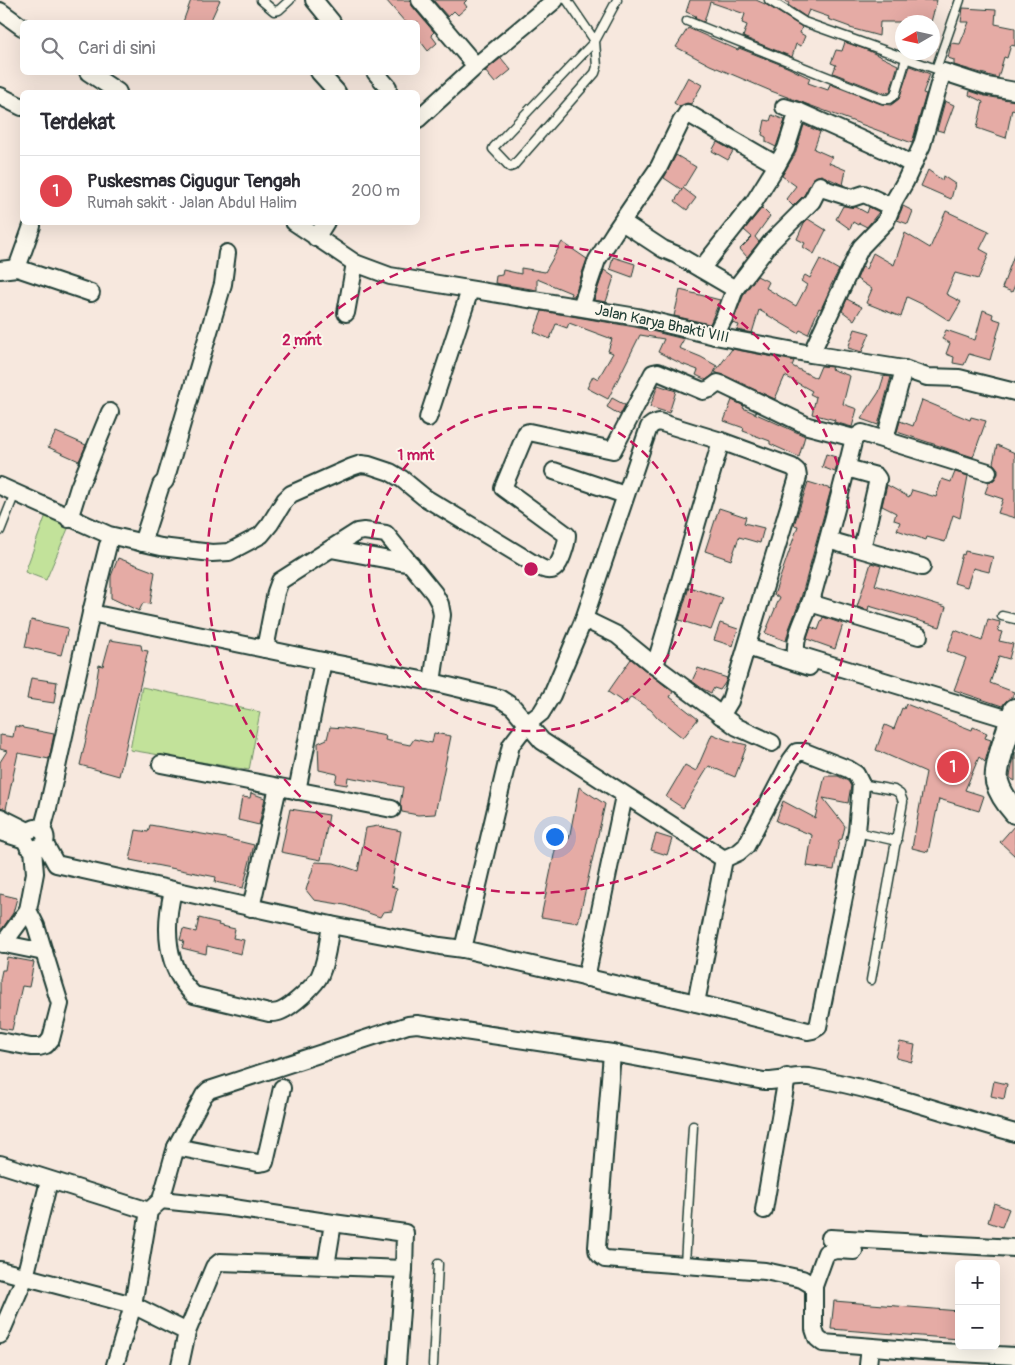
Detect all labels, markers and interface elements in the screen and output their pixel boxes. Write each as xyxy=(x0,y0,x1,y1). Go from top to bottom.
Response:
north arrow xyxy=(895,15,940,60)
search box xyxy=(20,20,420,75)
icon: search xyxy=(38,34,66,62)
text: Cari di sini xyxy=(78,36,155,60)
text: Terdekat xyxy=(40,109,115,136)
text: Puskesmas Cigugur Tengah xyxy=(87,169,300,193)
text: 1 xyxy=(53,181,59,201)
text: 200 m xyxy=(352,181,400,201)
text: Rumah sakit · Jalan Abdul Halim xyxy=(87,193,297,213)
street label: Jalan Karya Bhakti VIII xyxy=(593,301,731,347)
text: 2 mnt xyxy=(282,331,323,350)
text: 1 mnt xyxy=(398,446,435,465)
centre of rings xyxy=(522,560,540,578)
pin: 1 xyxy=(937,748,969,786)
your location xyxy=(542,824,568,850)
map controls xyxy=(955,1260,1000,1350)
button: + xyxy=(955,1260,1000,1305)
button: − xyxy=(955,1305,1000,1350)

